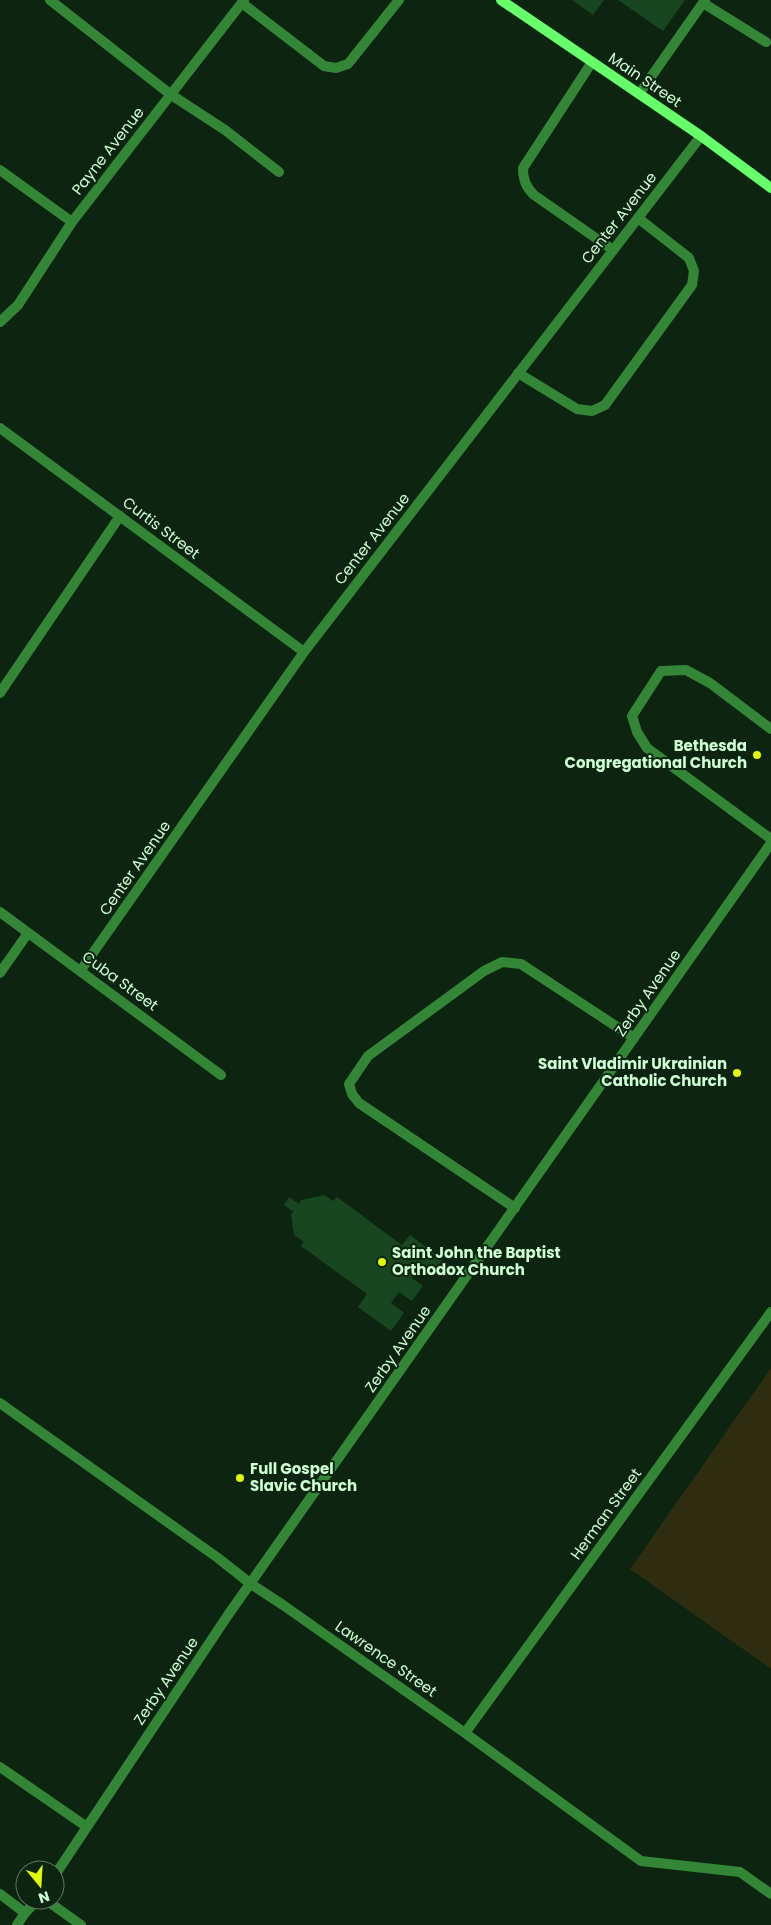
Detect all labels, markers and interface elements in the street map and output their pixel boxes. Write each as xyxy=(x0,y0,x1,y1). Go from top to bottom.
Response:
street label: Main Street xyxy=(604,47,686,112)
street label: Payne Avenue xyxy=(67,102,149,199)
street label: Center Avenue xyxy=(576,167,661,268)
street label: Center Avenue xyxy=(329,488,414,589)
street label: Curtis Street xyxy=(118,492,204,564)
place label: Bethesda Congregational Church xyxy=(564,735,747,773)
marker: Bethesda Congregational Church xyxy=(751,749,763,761)
street label: Center Avenue xyxy=(94,816,175,919)
street label: Zerby Avenue xyxy=(610,945,685,1040)
street label: Cuba Street xyxy=(78,946,163,1015)
place label: Saint Vladimir Ukrainian Catholic Church xyxy=(538,1053,727,1091)
marker: Saint Vladimir Ukrainian Catholic Church xyxy=(731,1067,743,1079)
place label: Saint John the Baptist Orthodox Church xyxy=(392,1242,561,1280)
marker: Saint John the Baptist Orthodox Church xyxy=(376,1256,388,1268)
street label: Zerby Avenue xyxy=(360,1301,435,1396)
place label: Full Gospel Slavic Church xyxy=(250,1458,357,1496)
street label: Herman Street xyxy=(565,1464,646,1564)
marker: Full Gospel Slavic Church xyxy=(234,1472,246,1484)
street label: Lawrence Street xyxy=(331,1616,441,1702)
street label: Zerby Avenue xyxy=(128,1633,203,1729)
north arrow xyxy=(15,1860,65,1910)
text: N xyxy=(36,1886,52,1909)

